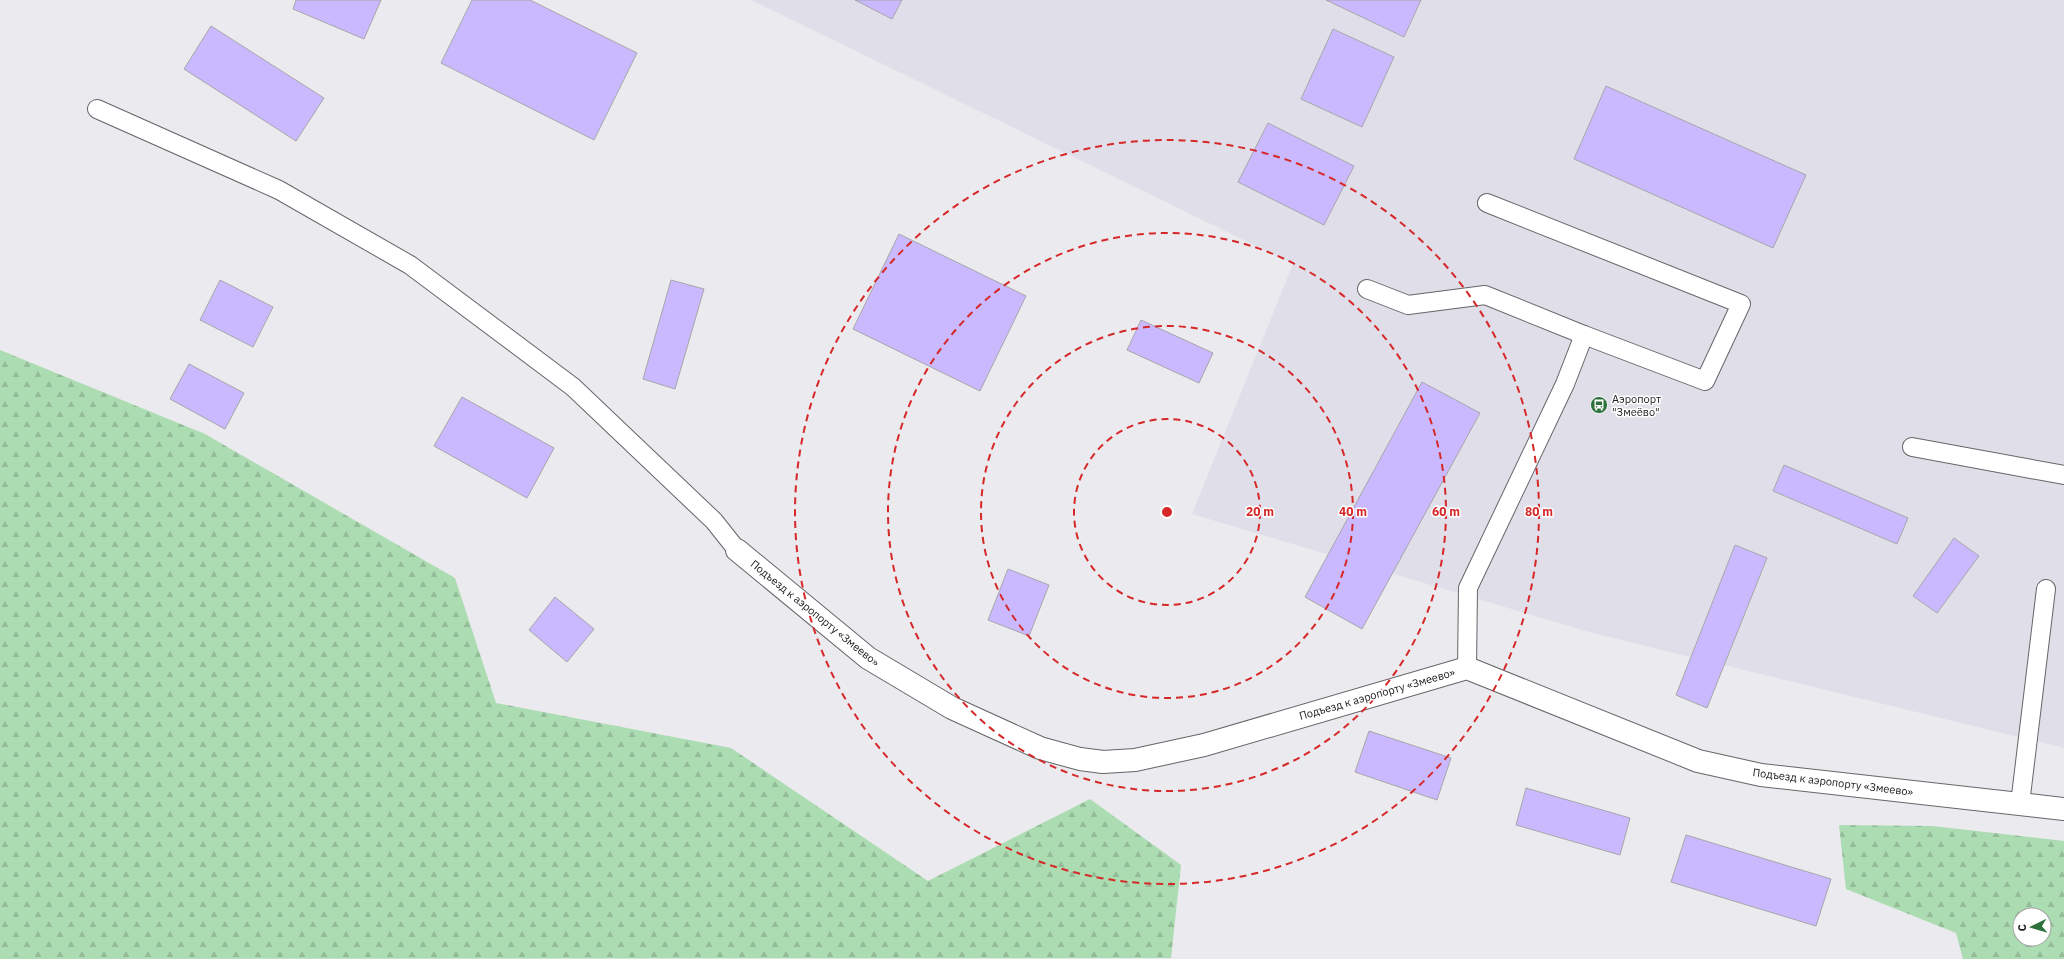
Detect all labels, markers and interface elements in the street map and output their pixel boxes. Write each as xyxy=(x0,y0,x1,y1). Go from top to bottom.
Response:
place label: Аэропорт "Змеёво" xyxy=(1612,392,1661,419)
bus stop icon: Аэропорт "Змеёво" xyxy=(1589,395,1609,415)
text: 20 m xyxy=(1246,504,1274,519)
text: 40 m xyxy=(1339,504,1367,519)
text: 60 m xyxy=(1432,504,1460,519)
text: 80 m xyxy=(1525,504,1553,519)
centre of rings xyxy=(1160,505,1174,519)
street label: Подъезд к аэропорту «Змеево» xyxy=(748,557,882,670)
street label: Подъезд к аэропорту «Змеево» xyxy=(1297,665,1457,723)
street label: Подъезд к аэропорту «Змеево» xyxy=(1752,765,1914,799)
north arrow xyxy=(2012,907,2052,947)
text: С xyxy=(2015,924,2029,932)

